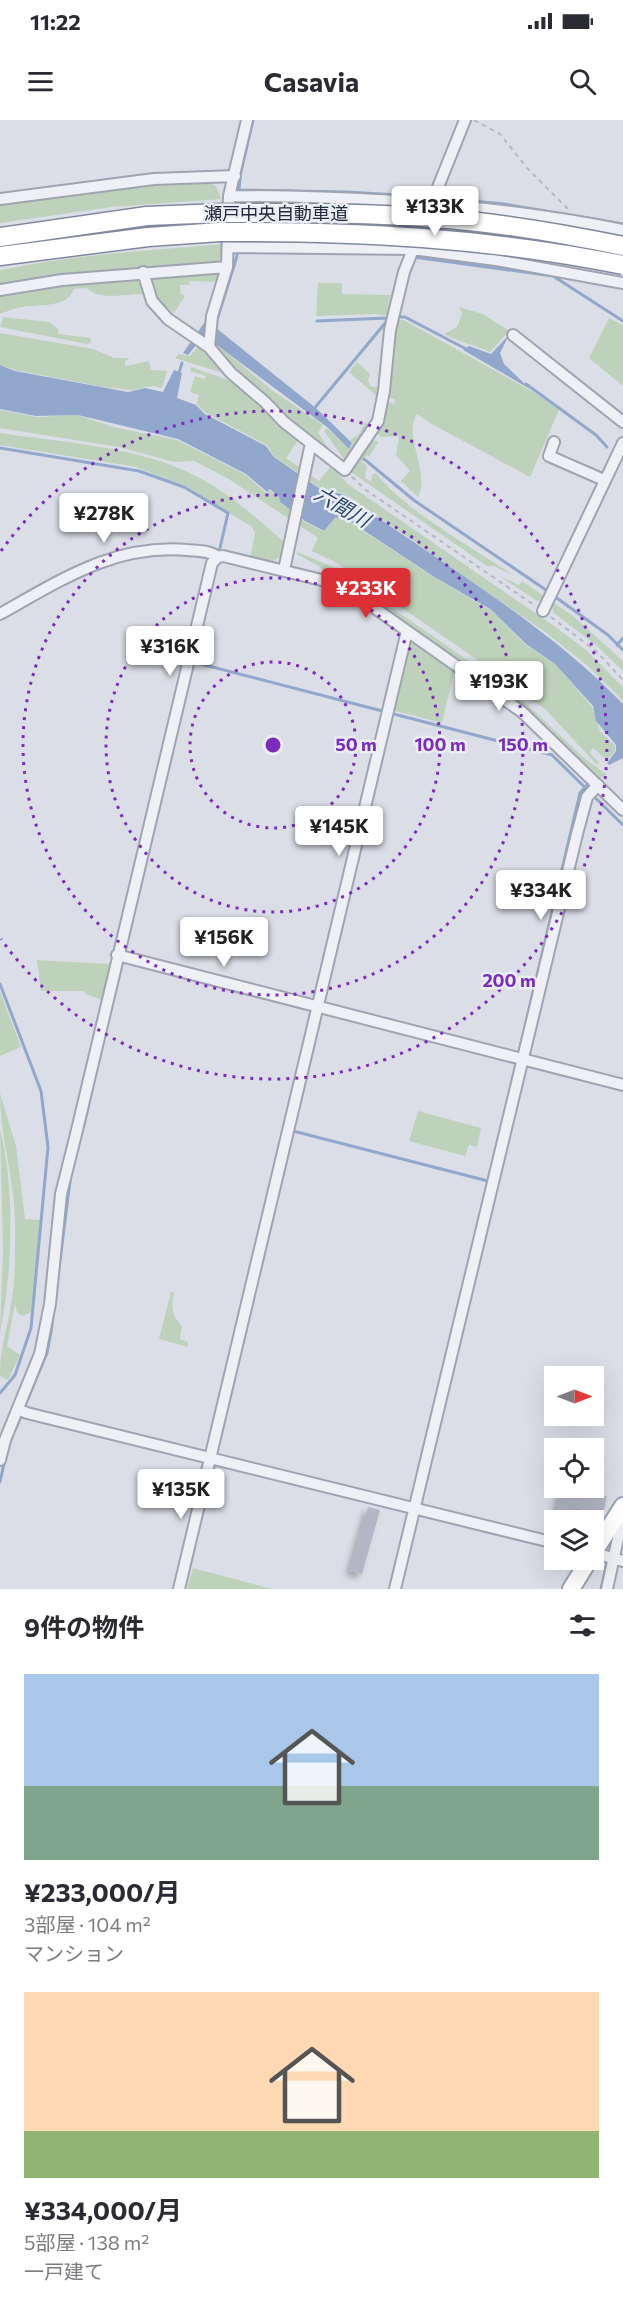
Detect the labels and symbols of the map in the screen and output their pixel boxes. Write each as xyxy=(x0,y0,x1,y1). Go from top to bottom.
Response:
pin: ¥133K xyxy=(393,186,477,237)
street label: 瀬戸中央自動車道 xyxy=(204,202,348,224)
water label: 六間川 xyxy=(311,481,376,533)
pin: ¥278K xyxy=(62,493,146,544)
pin: ¥233K xyxy=(324,568,408,619)
pin: ¥316K xyxy=(128,626,212,677)
pin: ¥193K xyxy=(457,661,541,712)
text: 50 m xyxy=(335,733,377,755)
text: 100 m xyxy=(414,733,466,755)
text: 150 m xyxy=(498,733,548,755)
centre of rings xyxy=(263,735,283,755)
pin: ¥145K xyxy=(297,806,381,857)
pin: ¥334K xyxy=(499,870,583,921)
pin: ¥156K xyxy=(182,917,266,968)
text: 200 m xyxy=(482,969,536,991)
north arrow xyxy=(544,1366,604,1426)
pin: ¥135K xyxy=(139,1469,223,1520)

